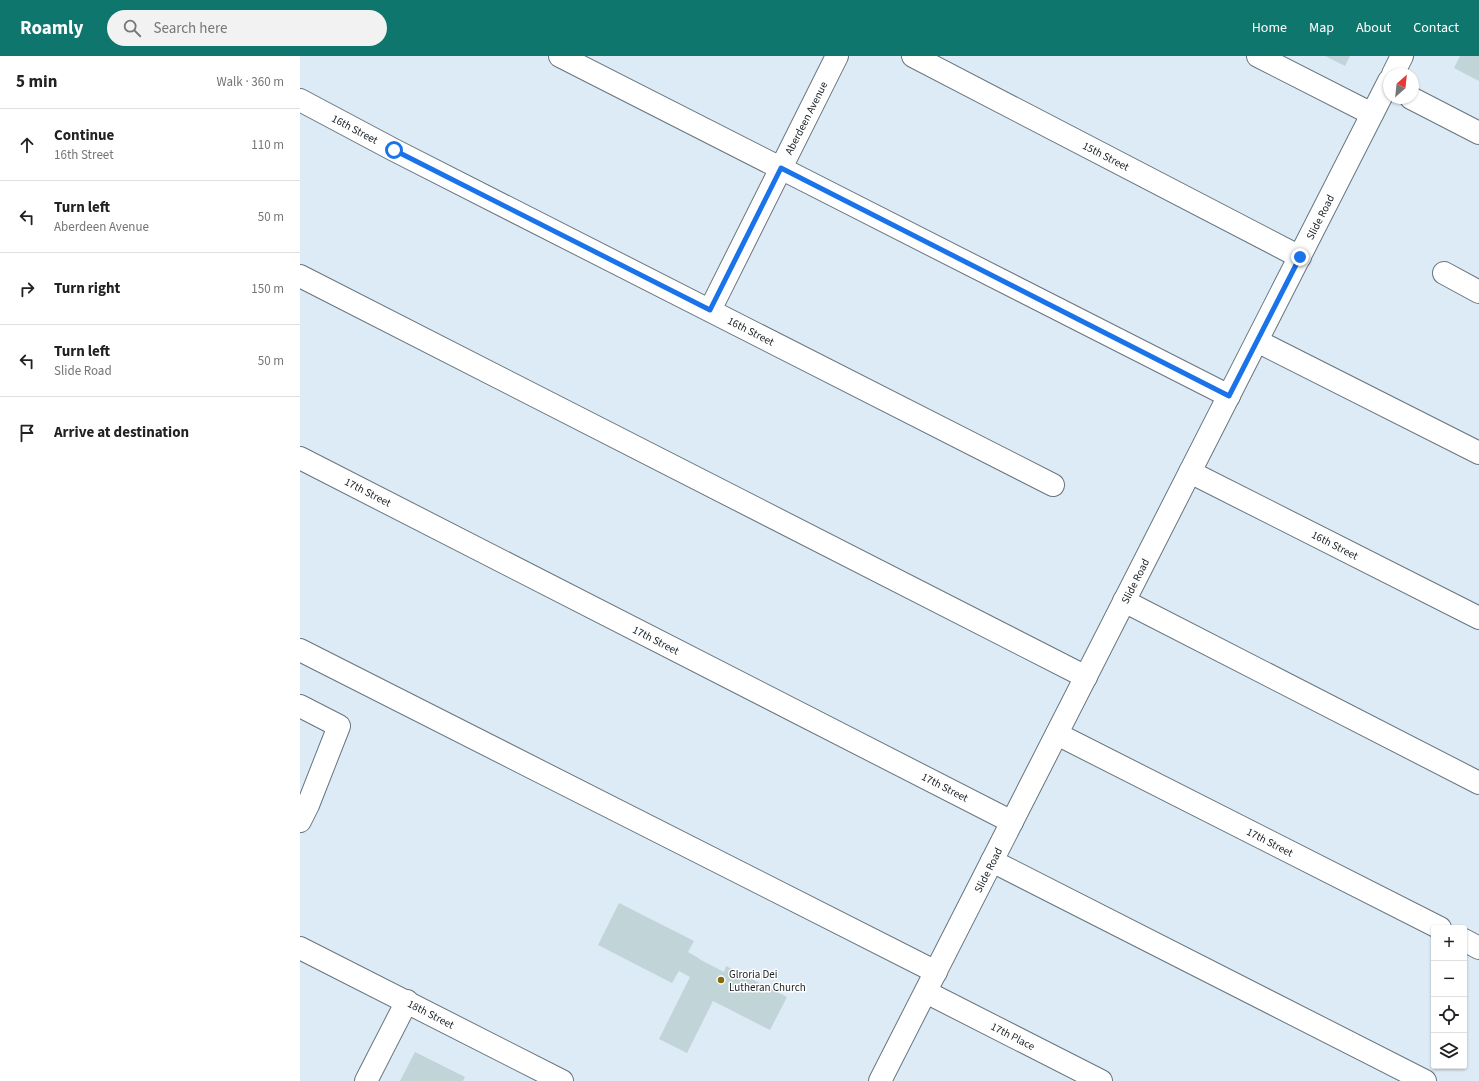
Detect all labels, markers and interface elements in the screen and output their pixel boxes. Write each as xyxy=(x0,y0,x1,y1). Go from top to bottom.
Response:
search box xyxy=(107,10,387,46)
text: Roamly xyxy=(20,15,83,42)
icon: search xyxy=(121,17,143,39)
text: Search here xyxy=(153,18,227,39)
text: Home xyxy=(1252,18,1287,38)
text: Map xyxy=(1309,18,1334,38)
text: About xyxy=(1356,18,1391,38)
text: Contact xyxy=(1413,18,1459,38)
north arrow xyxy=(1383,68,1419,104)
text: 5 min xyxy=(16,70,57,94)
text: Walk · 360 m xyxy=(216,73,284,91)
street label: Aberdeen Avenue xyxy=(782,79,832,157)
street label: 16th Street xyxy=(329,111,381,148)
text: Continue xyxy=(54,125,114,146)
icon: ahead xyxy=(16,134,38,156)
text: 110 m xyxy=(251,136,284,154)
street label: 15th Street xyxy=(1080,138,1132,175)
route start xyxy=(385,141,403,159)
text: 16th Street xyxy=(54,146,114,164)
street label: Slide Road xyxy=(1303,192,1338,242)
text: Turn left xyxy=(54,197,110,218)
icon: left xyxy=(16,206,38,228)
text: 50 m xyxy=(258,208,284,226)
text: Aberdeen Avenue xyxy=(54,218,149,236)
route end xyxy=(1291,248,1309,266)
icon: right xyxy=(16,278,38,300)
text: Turn right xyxy=(54,278,120,299)
text: 150 m xyxy=(251,280,284,298)
street label: 16th Street xyxy=(725,313,777,350)
text: Turn left xyxy=(54,341,110,362)
icon: left xyxy=(16,350,38,372)
text: 50 m xyxy=(258,352,284,370)
text: Slide Road xyxy=(54,362,112,380)
icon: arrive xyxy=(16,422,38,444)
text: Arrive at destination xyxy=(54,422,189,443)
street label: 17th Street xyxy=(342,474,394,511)
street label: 16th Street xyxy=(1309,527,1361,564)
street label: Slide Road xyxy=(1118,556,1153,606)
street label: 17th Street xyxy=(630,622,682,659)
street label: 17th Street xyxy=(919,769,971,806)
street label: 17th Street xyxy=(1244,824,1296,861)
street label: Slide Road xyxy=(971,845,1006,895)
map controls xyxy=(1431,925,1467,1069)
button: + xyxy=(1431,925,1467,961)
button: − xyxy=(1431,961,1467,997)
place label: Glroria Dei Lutheran Church xyxy=(729,967,806,995)
marker: Glroria Dei Lutheran Church xyxy=(716,975,726,985)
street label: 18th Street xyxy=(405,996,457,1033)
button: locate xyxy=(1431,997,1467,1033)
street label: 17th Place xyxy=(988,1019,1038,1054)
button: layers xyxy=(1431,1033,1467,1069)

